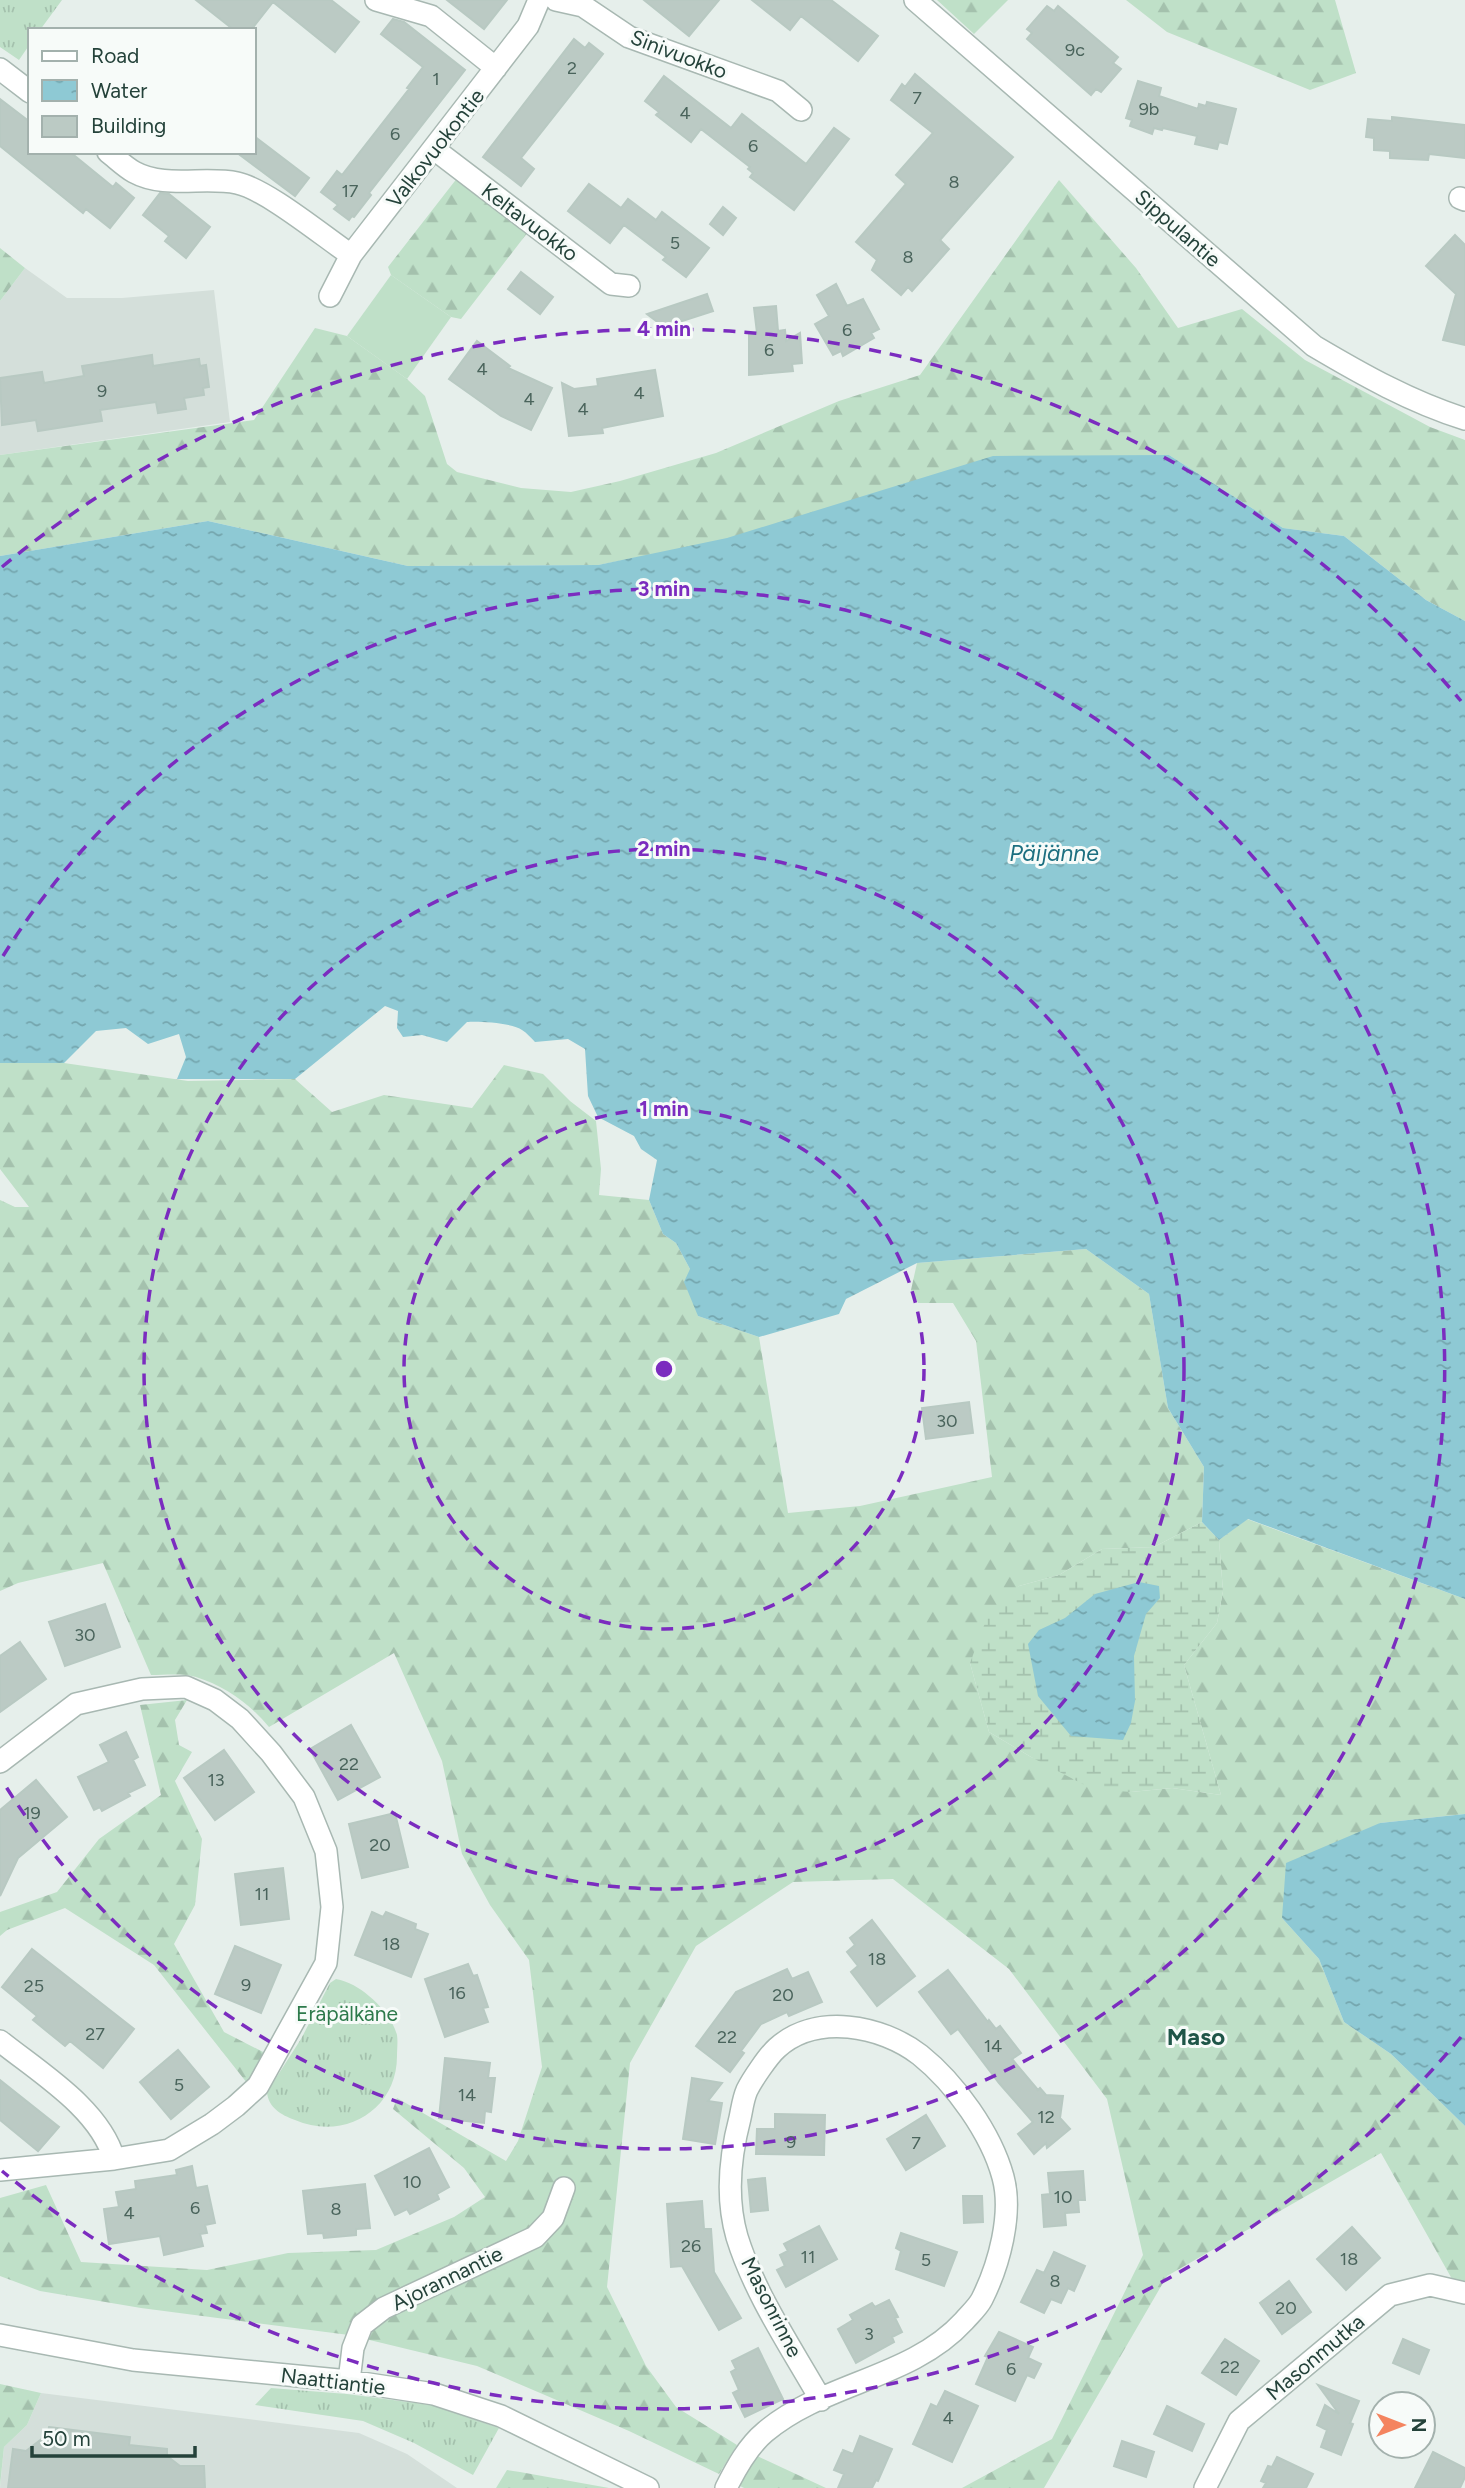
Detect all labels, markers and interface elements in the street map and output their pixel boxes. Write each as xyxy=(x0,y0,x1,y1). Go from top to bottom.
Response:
street label: Sinivuokko xyxy=(627,24,731,84)
legend xyxy=(28,28,256,154)
house number: 9c xyxy=(1065,39,1085,61)
text: Road xyxy=(91,43,139,68)
house number: 2 xyxy=(567,57,577,79)
house number: 1 xyxy=(432,68,440,90)
text: Water xyxy=(91,78,147,103)
street label: Valkovuokontie xyxy=(381,84,489,212)
house number: 7 xyxy=(912,87,922,109)
house number: 9b xyxy=(1139,98,1159,120)
house number: 4 xyxy=(679,102,691,124)
text: Building xyxy=(91,113,166,138)
house number: 6 xyxy=(390,123,400,145)
house number: 6 xyxy=(748,135,758,157)
house number: 8 xyxy=(948,171,960,193)
street label: Keltavuokko xyxy=(477,178,583,266)
house number: 17 xyxy=(341,180,359,202)
street label: Sippulantie xyxy=(1130,184,1226,272)
house number: 5 xyxy=(670,232,680,254)
house number: 8 xyxy=(902,246,914,268)
text: 4 min xyxy=(637,316,691,341)
house number: 6 xyxy=(842,319,852,341)
house number: 6 xyxy=(764,339,774,361)
house number: 4 xyxy=(476,358,488,380)
house number: 9 xyxy=(97,380,107,402)
house number: 4 xyxy=(633,382,645,404)
house number: 4 xyxy=(523,388,535,410)
house number: 4 xyxy=(577,398,589,420)
text: 3 min xyxy=(638,576,690,601)
text: 2 min xyxy=(638,836,690,861)
water label: Päijänne xyxy=(1009,839,1099,867)
text: 1 min xyxy=(639,1096,689,1121)
centre of rings xyxy=(652,1357,676,1381)
house number: 30 xyxy=(936,1410,958,1432)
house number: 30 xyxy=(74,1624,96,1646)
house number: 22 xyxy=(339,1753,359,1775)
house number: 13 xyxy=(207,1769,225,1791)
house number: 19 xyxy=(23,1802,41,1824)
house number: 20 xyxy=(369,1834,391,1856)
house number: 11 xyxy=(255,1883,269,1905)
house number: 18 xyxy=(382,1933,400,1955)
house number: 18 xyxy=(868,1948,886,1970)
house number: 9 xyxy=(241,1974,251,1996)
house number: 25 xyxy=(24,1975,44,1997)
house number: 16 xyxy=(448,1982,466,2004)
house number: 20 xyxy=(772,1984,794,2006)
park label: Eräpälkäne xyxy=(296,2001,398,2026)
district label: Maso xyxy=(1167,2022,1225,2051)
house number: 27 xyxy=(85,2023,105,2045)
house number: 22 xyxy=(717,2026,737,2048)
house number: 14 xyxy=(984,2035,1002,2057)
house number: 5 xyxy=(174,2074,184,2096)
house number: 14 xyxy=(458,2084,476,2106)
house number: 12 xyxy=(1037,2106,1055,2128)
house number: 9 xyxy=(786,2131,796,2153)
house number: 7 xyxy=(911,2132,921,2154)
house number: 10 xyxy=(403,2171,421,2193)
house number: 10 xyxy=(1054,2186,1072,2208)
house number: 6 xyxy=(190,2197,200,2219)
house number: 8 xyxy=(330,2198,342,2220)
house number: 4 xyxy=(123,2202,135,2224)
house number: 26 xyxy=(681,2235,701,2257)
street label: Ajorannantie xyxy=(388,2240,506,2316)
house number: 11 xyxy=(801,2246,815,2268)
house number: 18 xyxy=(1340,2248,1358,2270)
house number: 5 xyxy=(921,2249,931,2271)
street label: Masonrinne xyxy=(736,2253,808,2361)
house number: 8 xyxy=(1049,2270,1061,2292)
house number: 20 xyxy=(1275,2297,1297,2319)
street label: Masonmutka xyxy=(1261,2309,1369,2405)
house number: 3 xyxy=(864,2323,874,2345)
house number: 22 xyxy=(1220,2356,1240,2378)
house number: 6 xyxy=(1006,2358,1016,2380)
street label: Naattiantie xyxy=(279,2362,387,2400)
north arrow xyxy=(1367,2390,1437,2460)
house number: 4 xyxy=(942,2407,954,2429)
scale bar xyxy=(32,2414,194,2458)
text: N xyxy=(1407,2418,1430,2432)
text: 50 m xyxy=(42,2426,91,2451)

